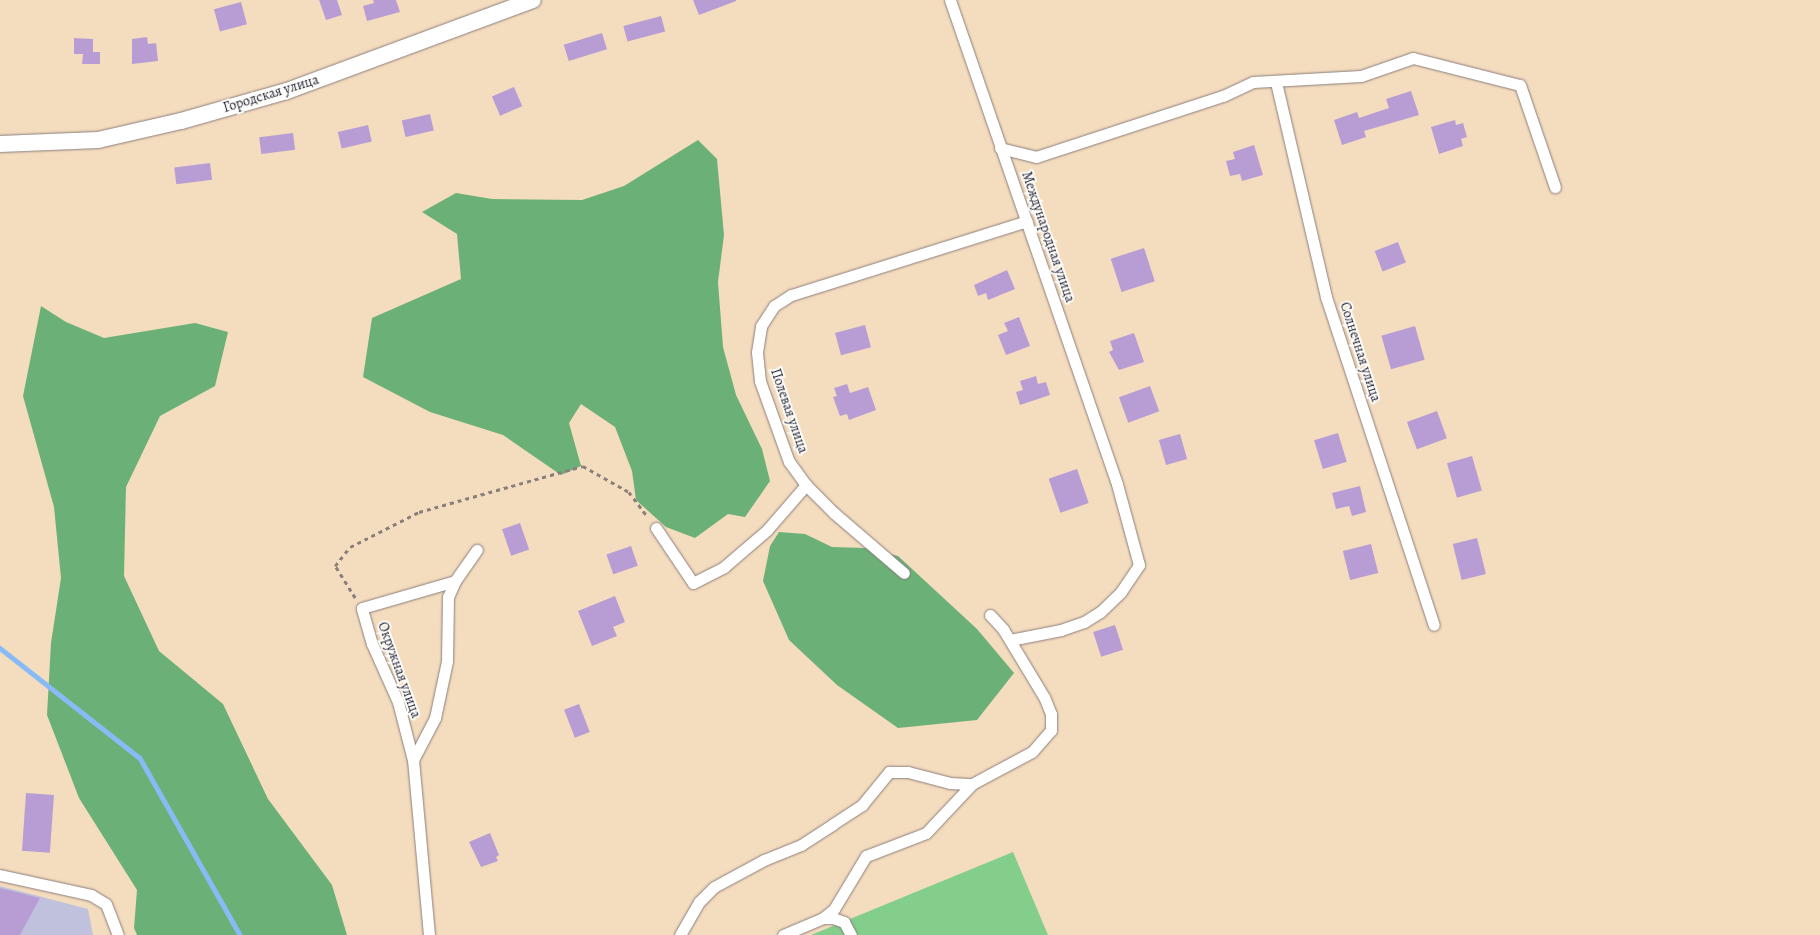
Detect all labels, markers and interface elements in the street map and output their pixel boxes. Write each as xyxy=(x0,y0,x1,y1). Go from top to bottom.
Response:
street label: Городская улица xyxy=(221,71,321,117)
street label: Международная улица xyxy=(1018,169,1078,305)
street label: Солнечная улица xyxy=(1336,300,1384,404)
street label: Полевая улица xyxy=(767,366,811,456)
street label: Окружная улица xyxy=(374,620,424,720)

